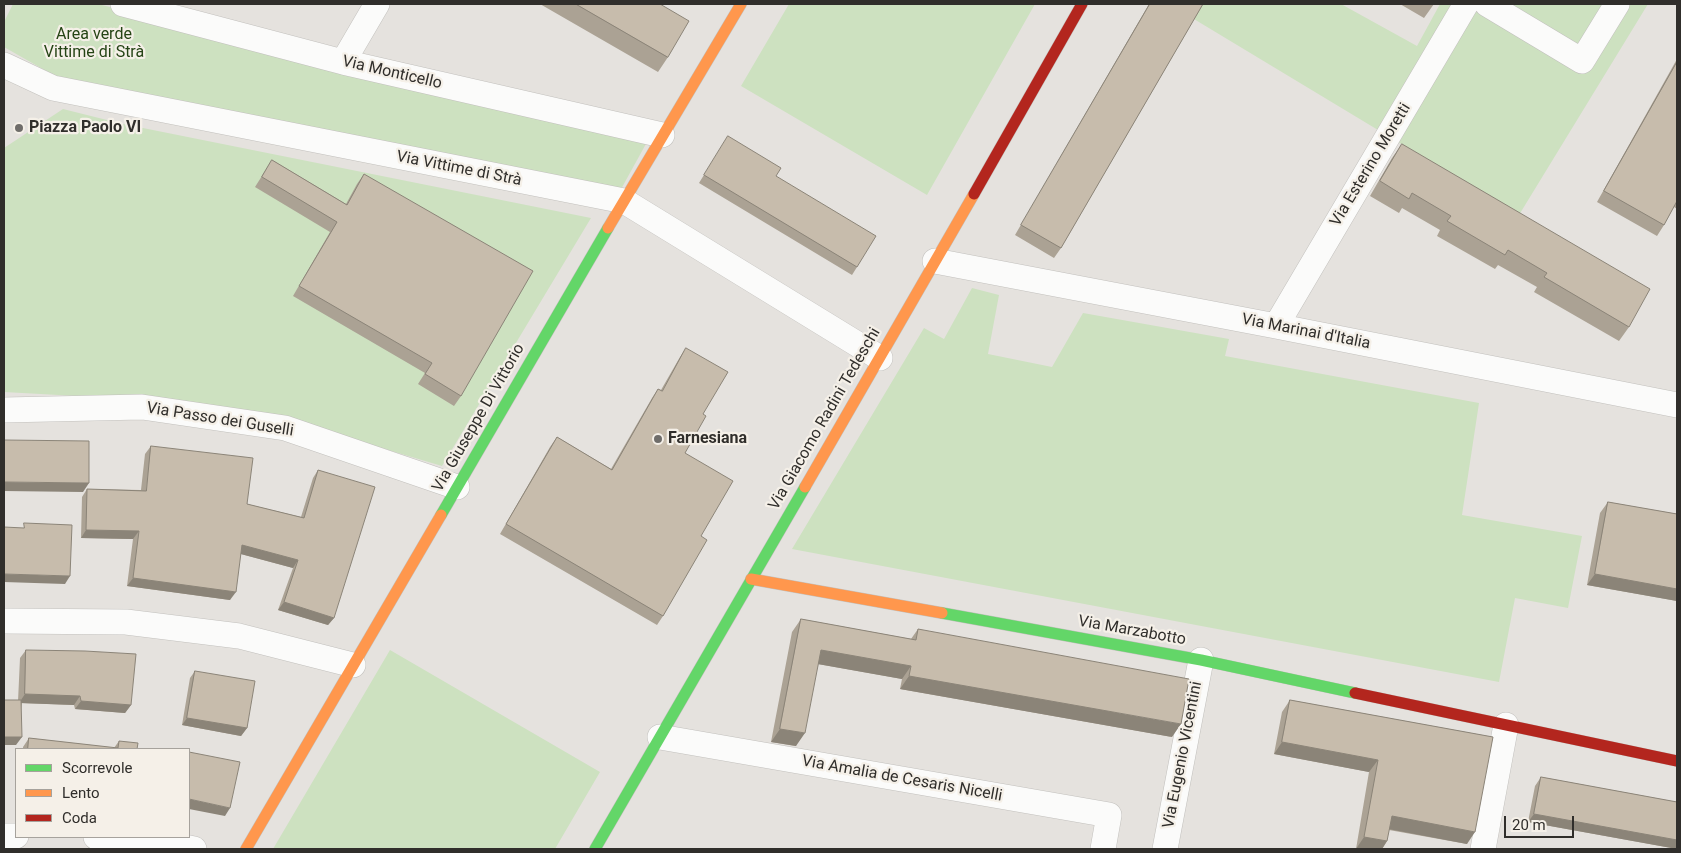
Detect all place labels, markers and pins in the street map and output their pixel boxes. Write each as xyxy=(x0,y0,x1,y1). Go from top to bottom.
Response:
place label: Piazza Paolo VI xyxy=(29,118,141,138)
marker: Piazza Paolo VI xyxy=(13,122,25,134)
place label: Farnesiana xyxy=(668,429,747,449)
marker: Farnesiana xyxy=(652,433,664,445)

